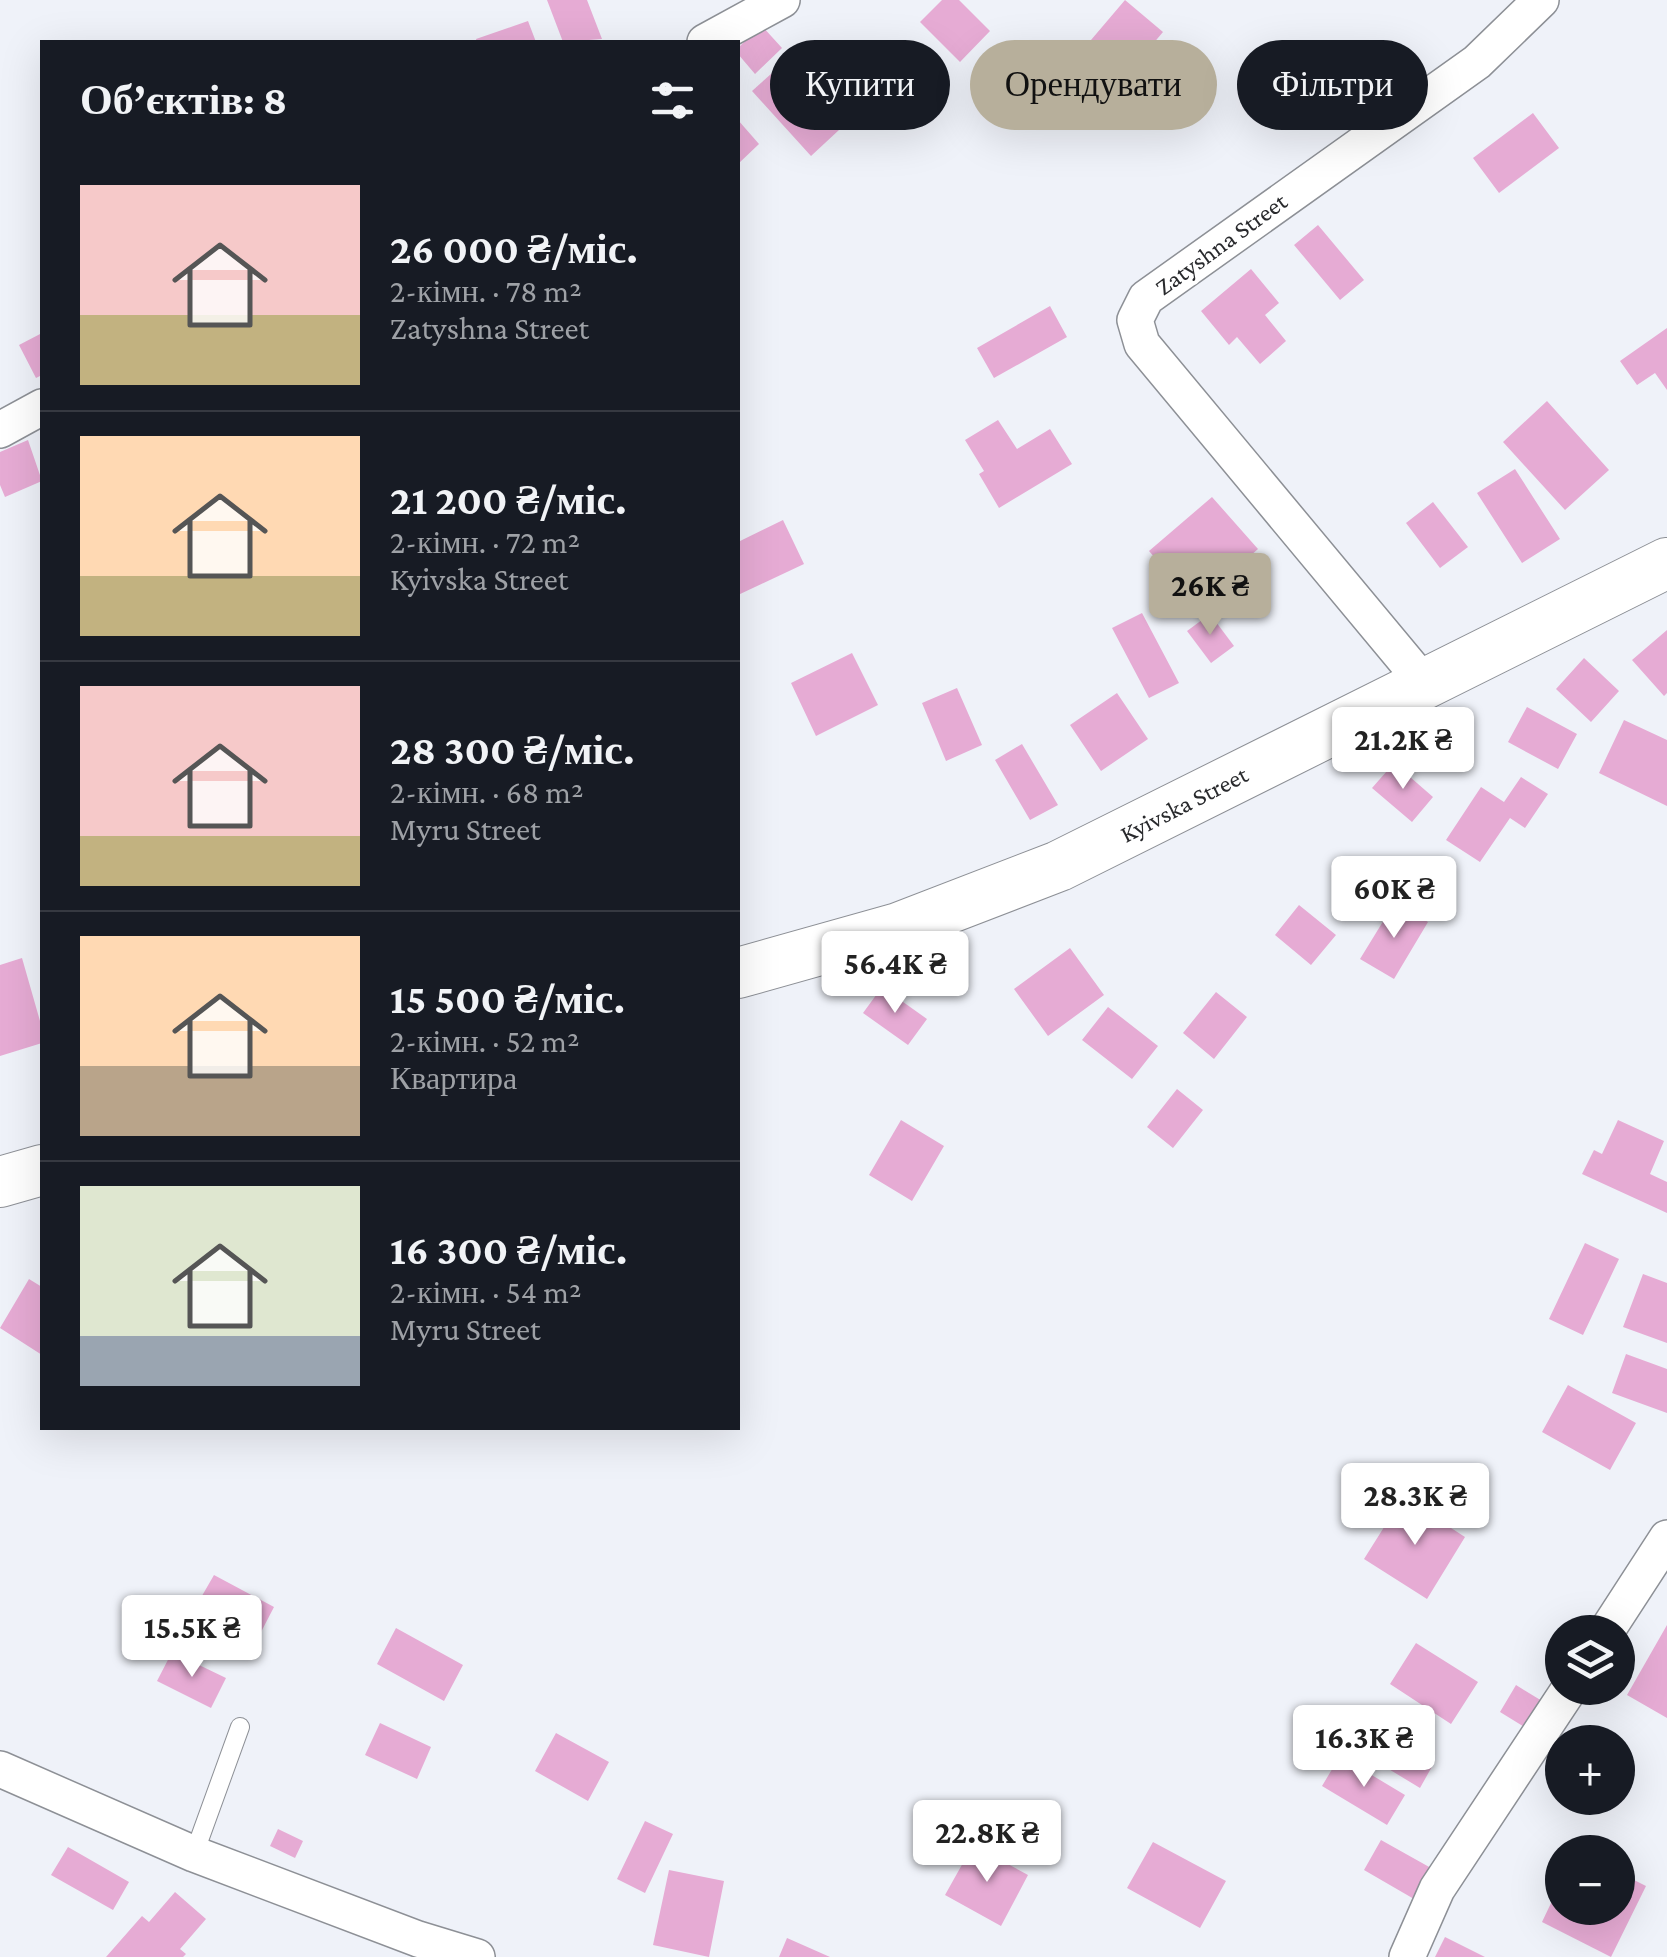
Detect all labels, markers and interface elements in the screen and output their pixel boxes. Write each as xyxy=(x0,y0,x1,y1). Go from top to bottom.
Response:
chip: Купити xyxy=(770,40,950,130)
chip: Орендувати xyxy=(970,40,1217,130)
chip: Фільтри xyxy=(1237,40,1428,130)
icon: filters xyxy=(645,73,700,128)
text: Об’єктів: 8 xyxy=(80,76,287,123)
street label: Zatyshna Street xyxy=(1150,187,1293,301)
icon: home xyxy=(160,225,280,345)
text: 26 000 ₴/міс. xyxy=(390,225,638,272)
text: 2-кімн. · 78 m² xyxy=(390,273,582,309)
text: Zatyshna Street xyxy=(390,310,589,346)
icon: home xyxy=(160,476,280,596)
text: 21 200 ₴/міс. xyxy=(390,476,627,523)
text: 2-кімн. · 72 m² xyxy=(390,524,580,560)
pin: 26K ₴ xyxy=(1140,553,1280,638)
text: Kyivska Street xyxy=(390,561,568,597)
text: 26K ₴ xyxy=(1171,567,1249,603)
pin: 21.2K ₴ xyxy=(1311,707,1495,792)
text: 21.2K ₴ xyxy=(1354,721,1452,757)
icon: home xyxy=(160,726,280,846)
text: 28 300 ₴/міс. xyxy=(390,726,635,773)
street label: Kyivska Street xyxy=(1116,760,1253,849)
text: 2-кімн. · 68 m² xyxy=(390,774,583,810)
text: Myru Street xyxy=(390,811,541,847)
pin: 60K ₴ xyxy=(1324,856,1464,941)
text: 60K ₴ xyxy=(1353,870,1435,906)
pin: 56.4K ₴ xyxy=(803,931,987,1016)
text: 56.4K ₴ xyxy=(844,945,946,981)
text: 15 500 ₴/міс. xyxy=(390,975,625,1022)
icon: home xyxy=(160,976,280,1096)
text: 2-кімн. · 52 m² xyxy=(390,1023,580,1059)
text: Квартира xyxy=(390,1060,517,1096)
icon: home xyxy=(160,1226,280,1346)
text: 16 300 ₴/міс. xyxy=(390,1226,627,1273)
text: 2-кімн. · 54 m² xyxy=(390,1274,581,1310)
text: Myru Street xyxy=(390,1311,541,1347)
pin: 28.3K ₴ xyxy=(1323,1463,1507,1548)
text: 28.3K ₴ xyxy=(1363,1477,1467,1513)
pin: 15.5K ₴ xyxy=(100,1595,284,1680)
text: 15.5K ₴ xyxy=(144,1609,240,1645)
map controls xyxy=(1545,1615,1635,1925)
button: layers xyxy=(1545,1615,1635,1705)
pin: 16.3K ₴ xyxy=(1272,1705,1456,1790)
text: 16.3K ₴ xyxy=(1315,1719,1413,1755)
button: + xyxy=(1545,1725,1635,1815)
pin: 22.8K ₴ xyxy=(895,1800,1079,1885)
text: 22.8K ₴ xyxy=(935,1814,1039,1850)
button: − xyxy=(1545,1835,1635,1925)

